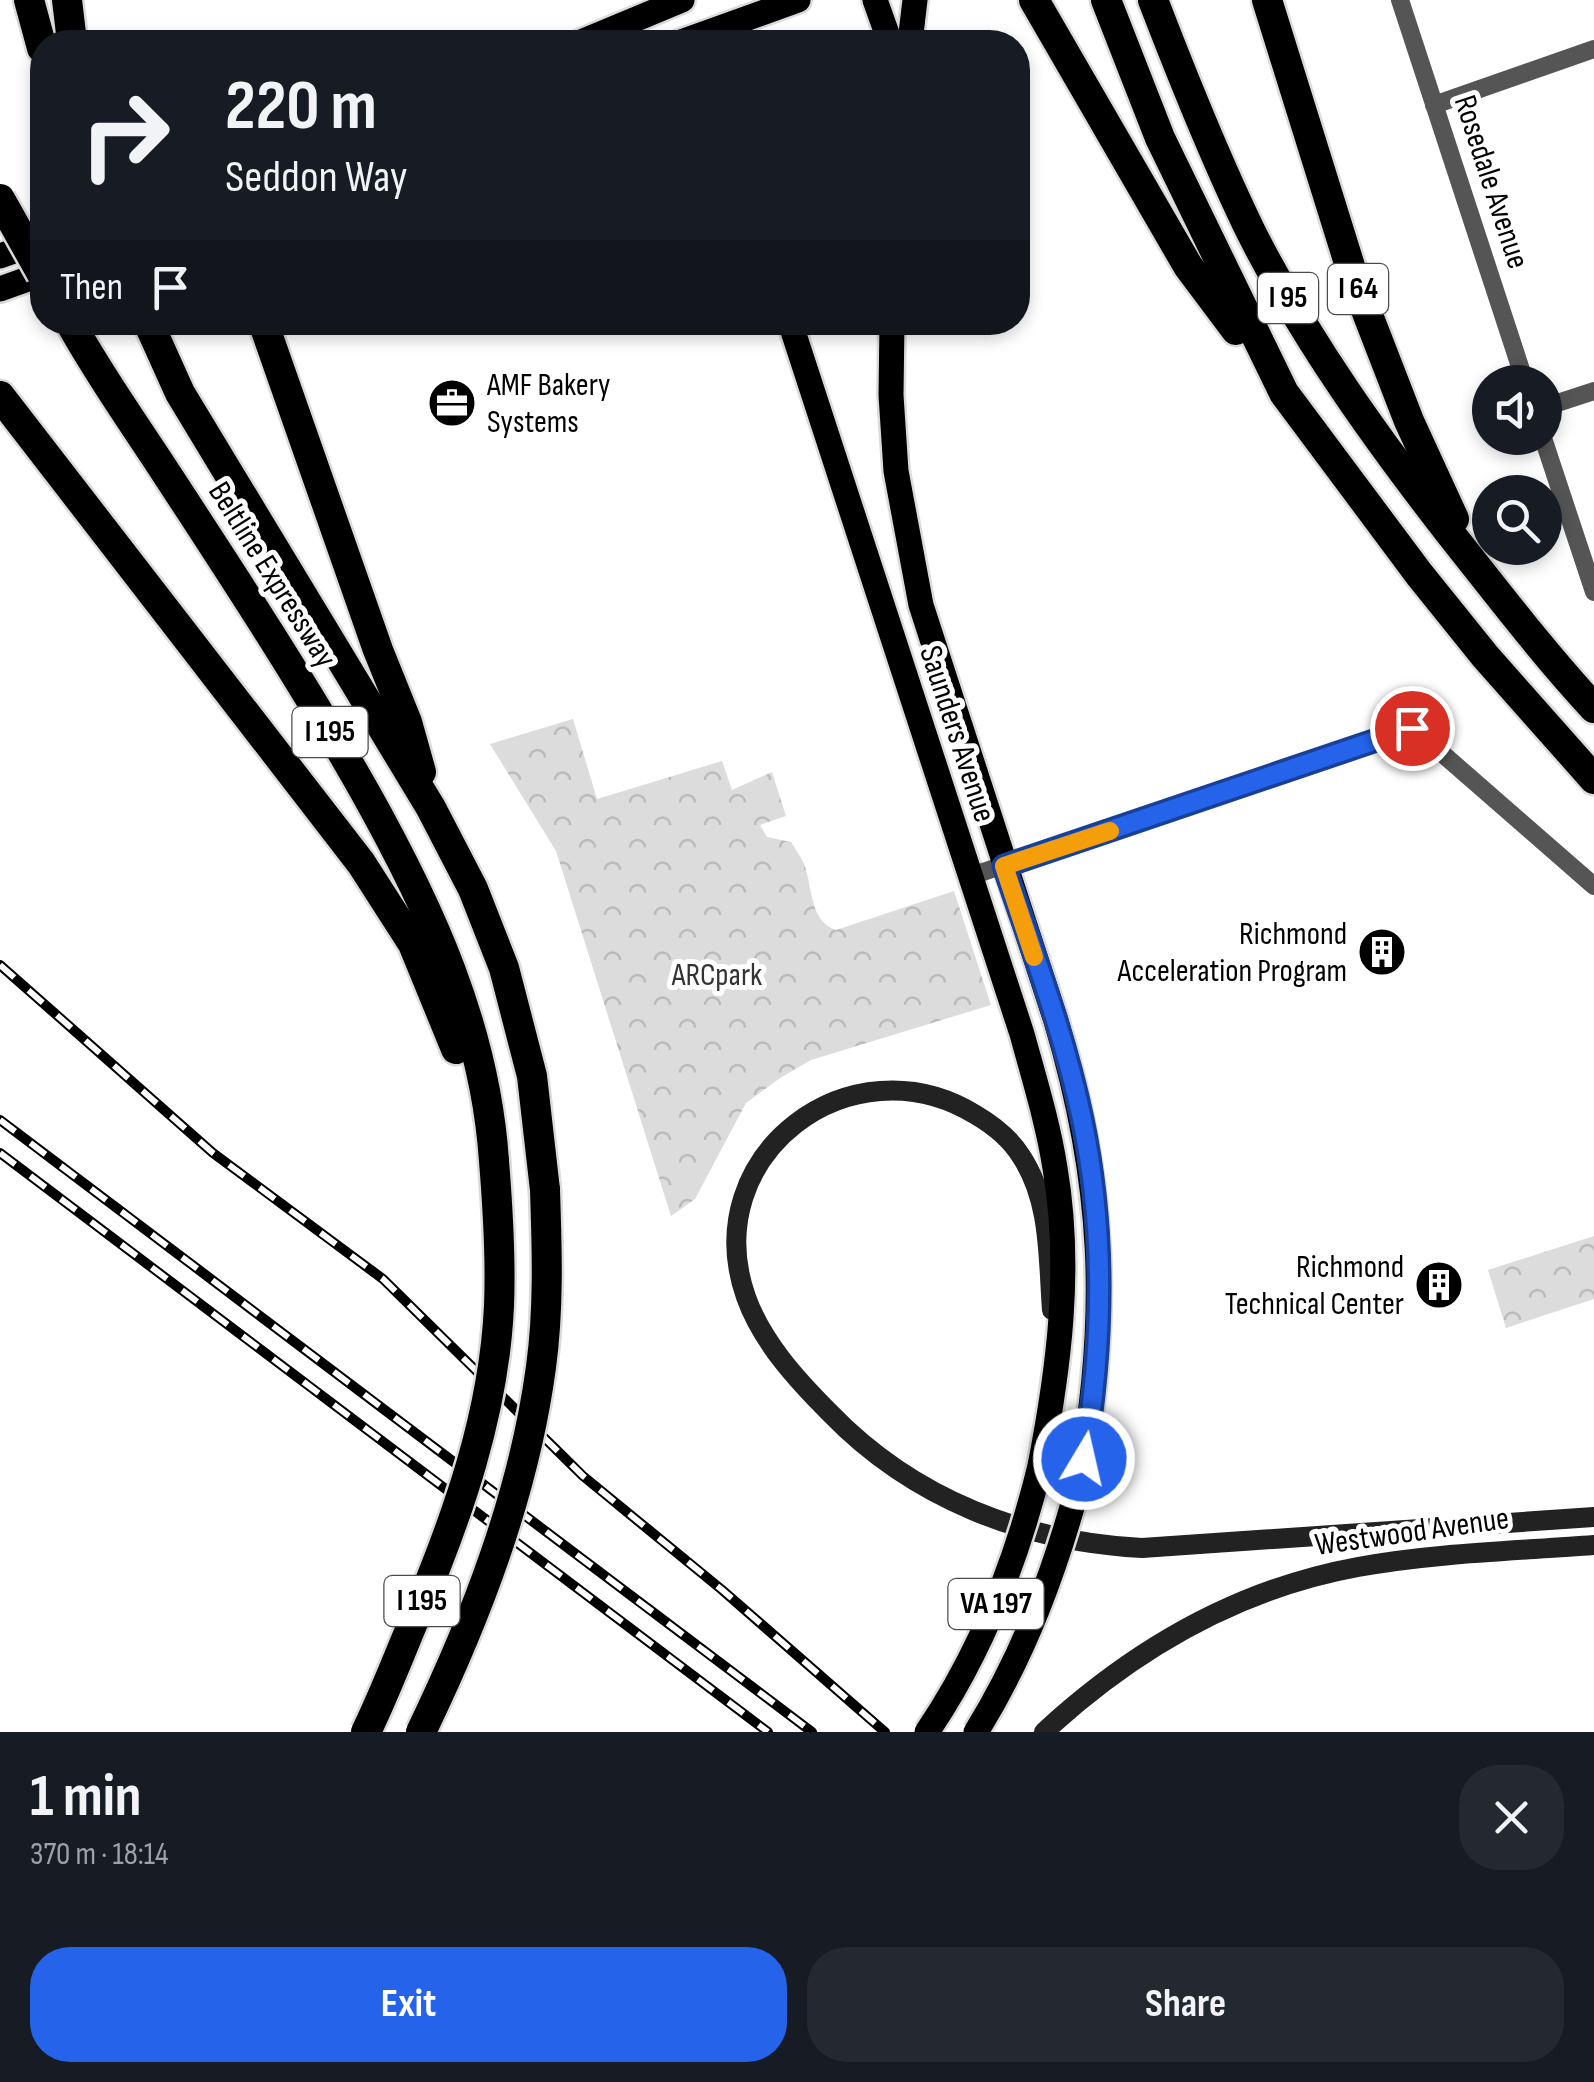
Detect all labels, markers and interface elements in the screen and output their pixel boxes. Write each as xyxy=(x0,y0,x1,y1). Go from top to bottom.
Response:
text: 220 m xyxy=(225,65,377,149)
icon: right xyxy=(60,70,190,200)
street label: Rosedale Avenue xyxy=(1445,90,1537,274)
text: Seddon Way xyxy=(225,150,407,205)
icon: arrive xyxy=(143,260,198,315)
road number: I 64 xyxy=(1328,264,1388,314)
text: Then xyxy=(60,265,123,310)
road number: I 95 xyxy=(1258,273,1318,323)
map controls xyxy=(1472,365,1562,565)
button: sound xyxy=(1472,365,1562,455)
place label: AMF Bakery Systems xyxy=(486,366,610,442)
office icon: AMF Bakery Systems xyxy=(426,377,478,429)
street label: Beltline Expressway xyxy=(199,475,345,675)
button: search xyxy=(1472,475,1562,565)
street label: Saunders Avenue xyxy=(910,641,1004,827)
pin xyxy=(1370,686,1455,771)
icon: arrive xyxy=(1385,701,1440,756)
road number: I 195 xyxy=(292,707,368,757)
place label: Richmond Acceleration Program xyxy=(1116,915,1347,991)
building icon: Richmond Acceleration Program xyxy=(1356,926,1408,978)
park label: ARCpark xyxy=(671,956,762,995)
place label: Richmond Technical Center xyxy=(1225,1248,1404,1324)
building icon: Richmond Technical Center xyxy=(1413,1259,1465,1311)
position arrow xyxy=(1032,1407,1136,1511)
street label: Westwood Avenue xyxy=(1312,1499,1512,1565)
road number: I 195 xyxy=(384,1576,460,1626)
road number: VA 197 xyxy=(948,1579,1044,1629)
text: 1 min xyxy=(30,1761,142,1833)
button: close xyxy=(1459,1765,1564,1870)
text: 370 m · 18:14 xyxy=(30,1835,168,1874)
button: Exit xyxy=(30,1947,787,2062)
button: Share xyxy=(807,1947,1564,2062)

